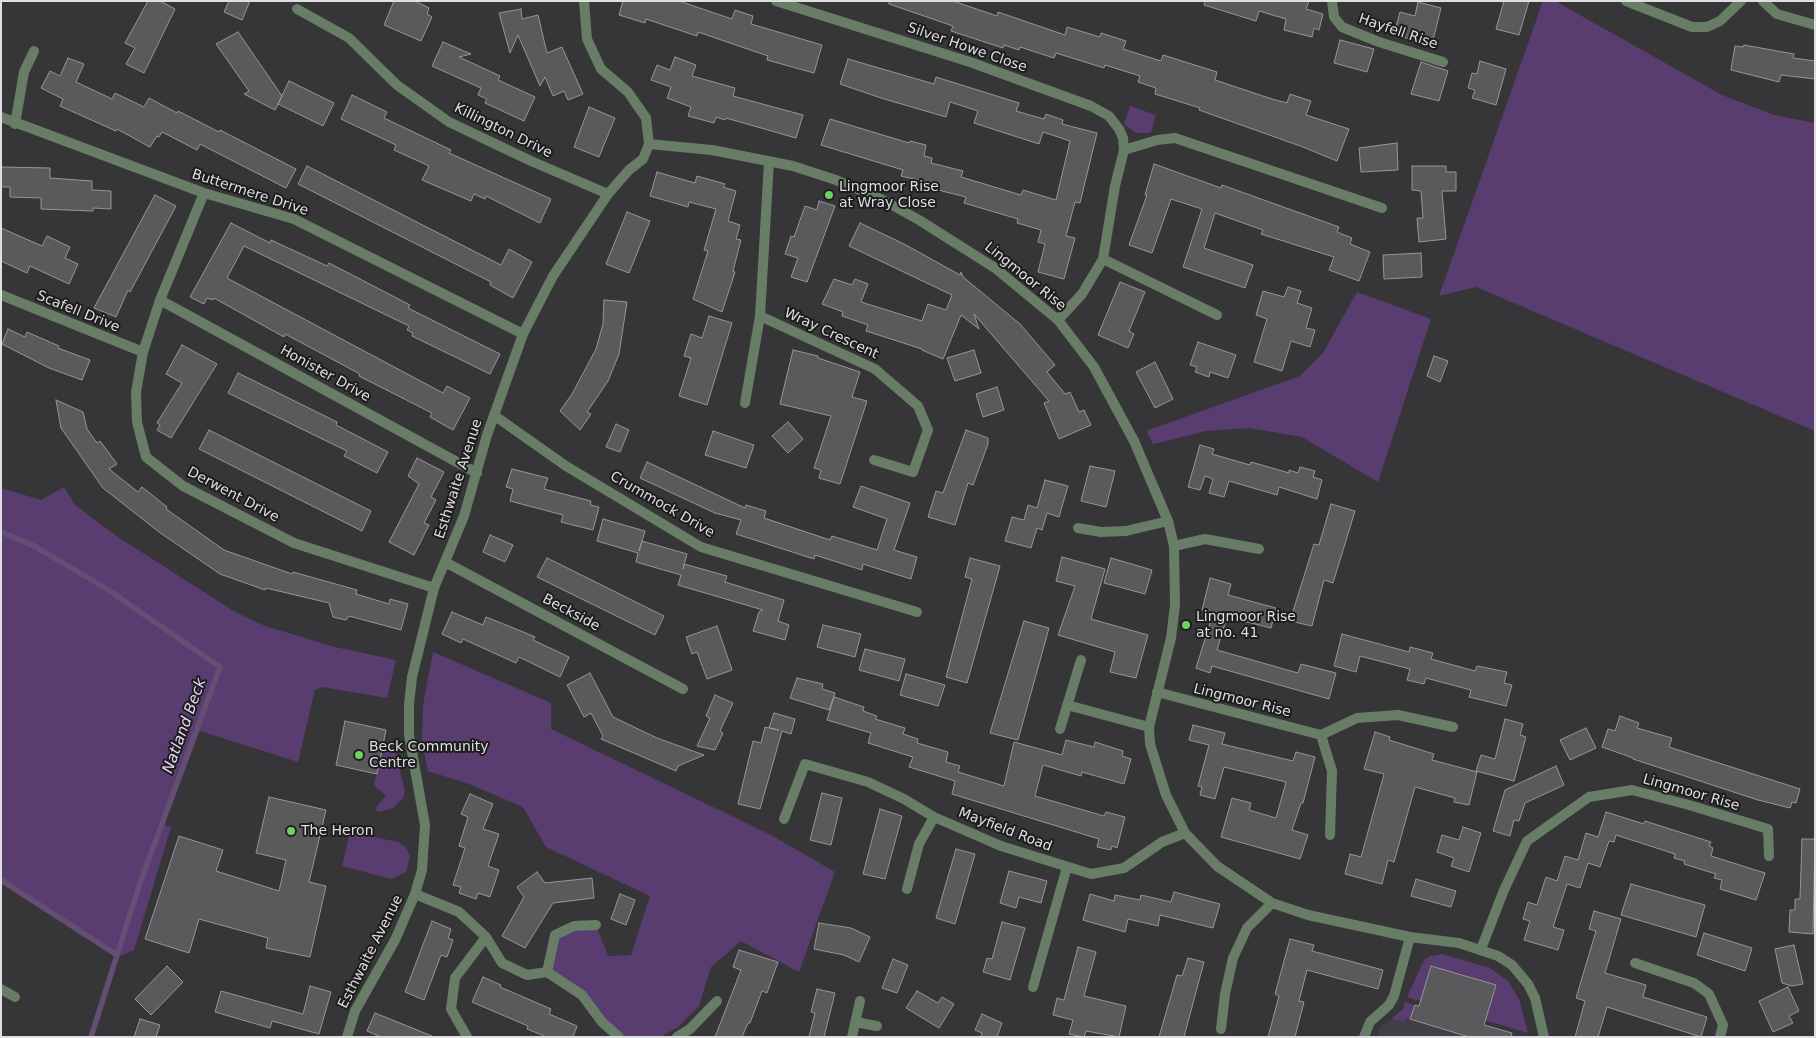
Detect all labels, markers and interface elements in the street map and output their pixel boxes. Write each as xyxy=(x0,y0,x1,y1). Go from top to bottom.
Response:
street label: Hayfell Rise xyxy=(1356,11,1440,53)
street label: Silver Howe Close xyxy=(905,20,1029,76)
street label: Killington Drive xyxy=(451,100,555,162)
street label: Buttermere Drive xyxy=(190,166,310,220)
place label: Lingmoor Rise at Wray Close xyxy=(839,179,939,212)
marker: Lingmoor Rise at Wray Close xyxy=(823,189,835,201)
street label: Lingmoor Rise xyxy=(981,239,1069,315)
street label: Scafell Drive xyxy=(34,288,122,336)
street label: Wray Crescent xyxy=(781,305,881,363)
street label: Honister Drive xyxy=(277,342,373,406)
street label: Esthwaite Avenue xyxy=(432,417,486,541)
street label: Derwent Drive xyxy=(184,464,282,526)
street label: Crummock Drive xyxy=(607,468,717,542)
street label: Beckside xyxy=(539,591,603,635)
place label: Lingmoor Rise at no. 41 xyxy=(1196,609,1296,642)
marker: Lingmoor Rise at no. 41 xyxy=(1180,619,1192,631)
water label: Natland Beck xyxy=(159,676,211,776)
street label: Lingmoor Rise xyxy=(1191,681,1293,721)
place label: Beck Community Centre xyxy=(369,739,488,772)
marker: Beck Community Centre xyxy=(353,749,365,761)
street label: Lingmoor Rise xyxy=(1641,771,1741,815)
street label: Mayfield Road xyxy=(956,804,1054,856)
place label: The Heron xyxy=(301,823,374,839)
marker: The Heron xyxy=(285,825,297,837)
street label: Esthwaite Avenue xyxy=(335,893,407,1011)

